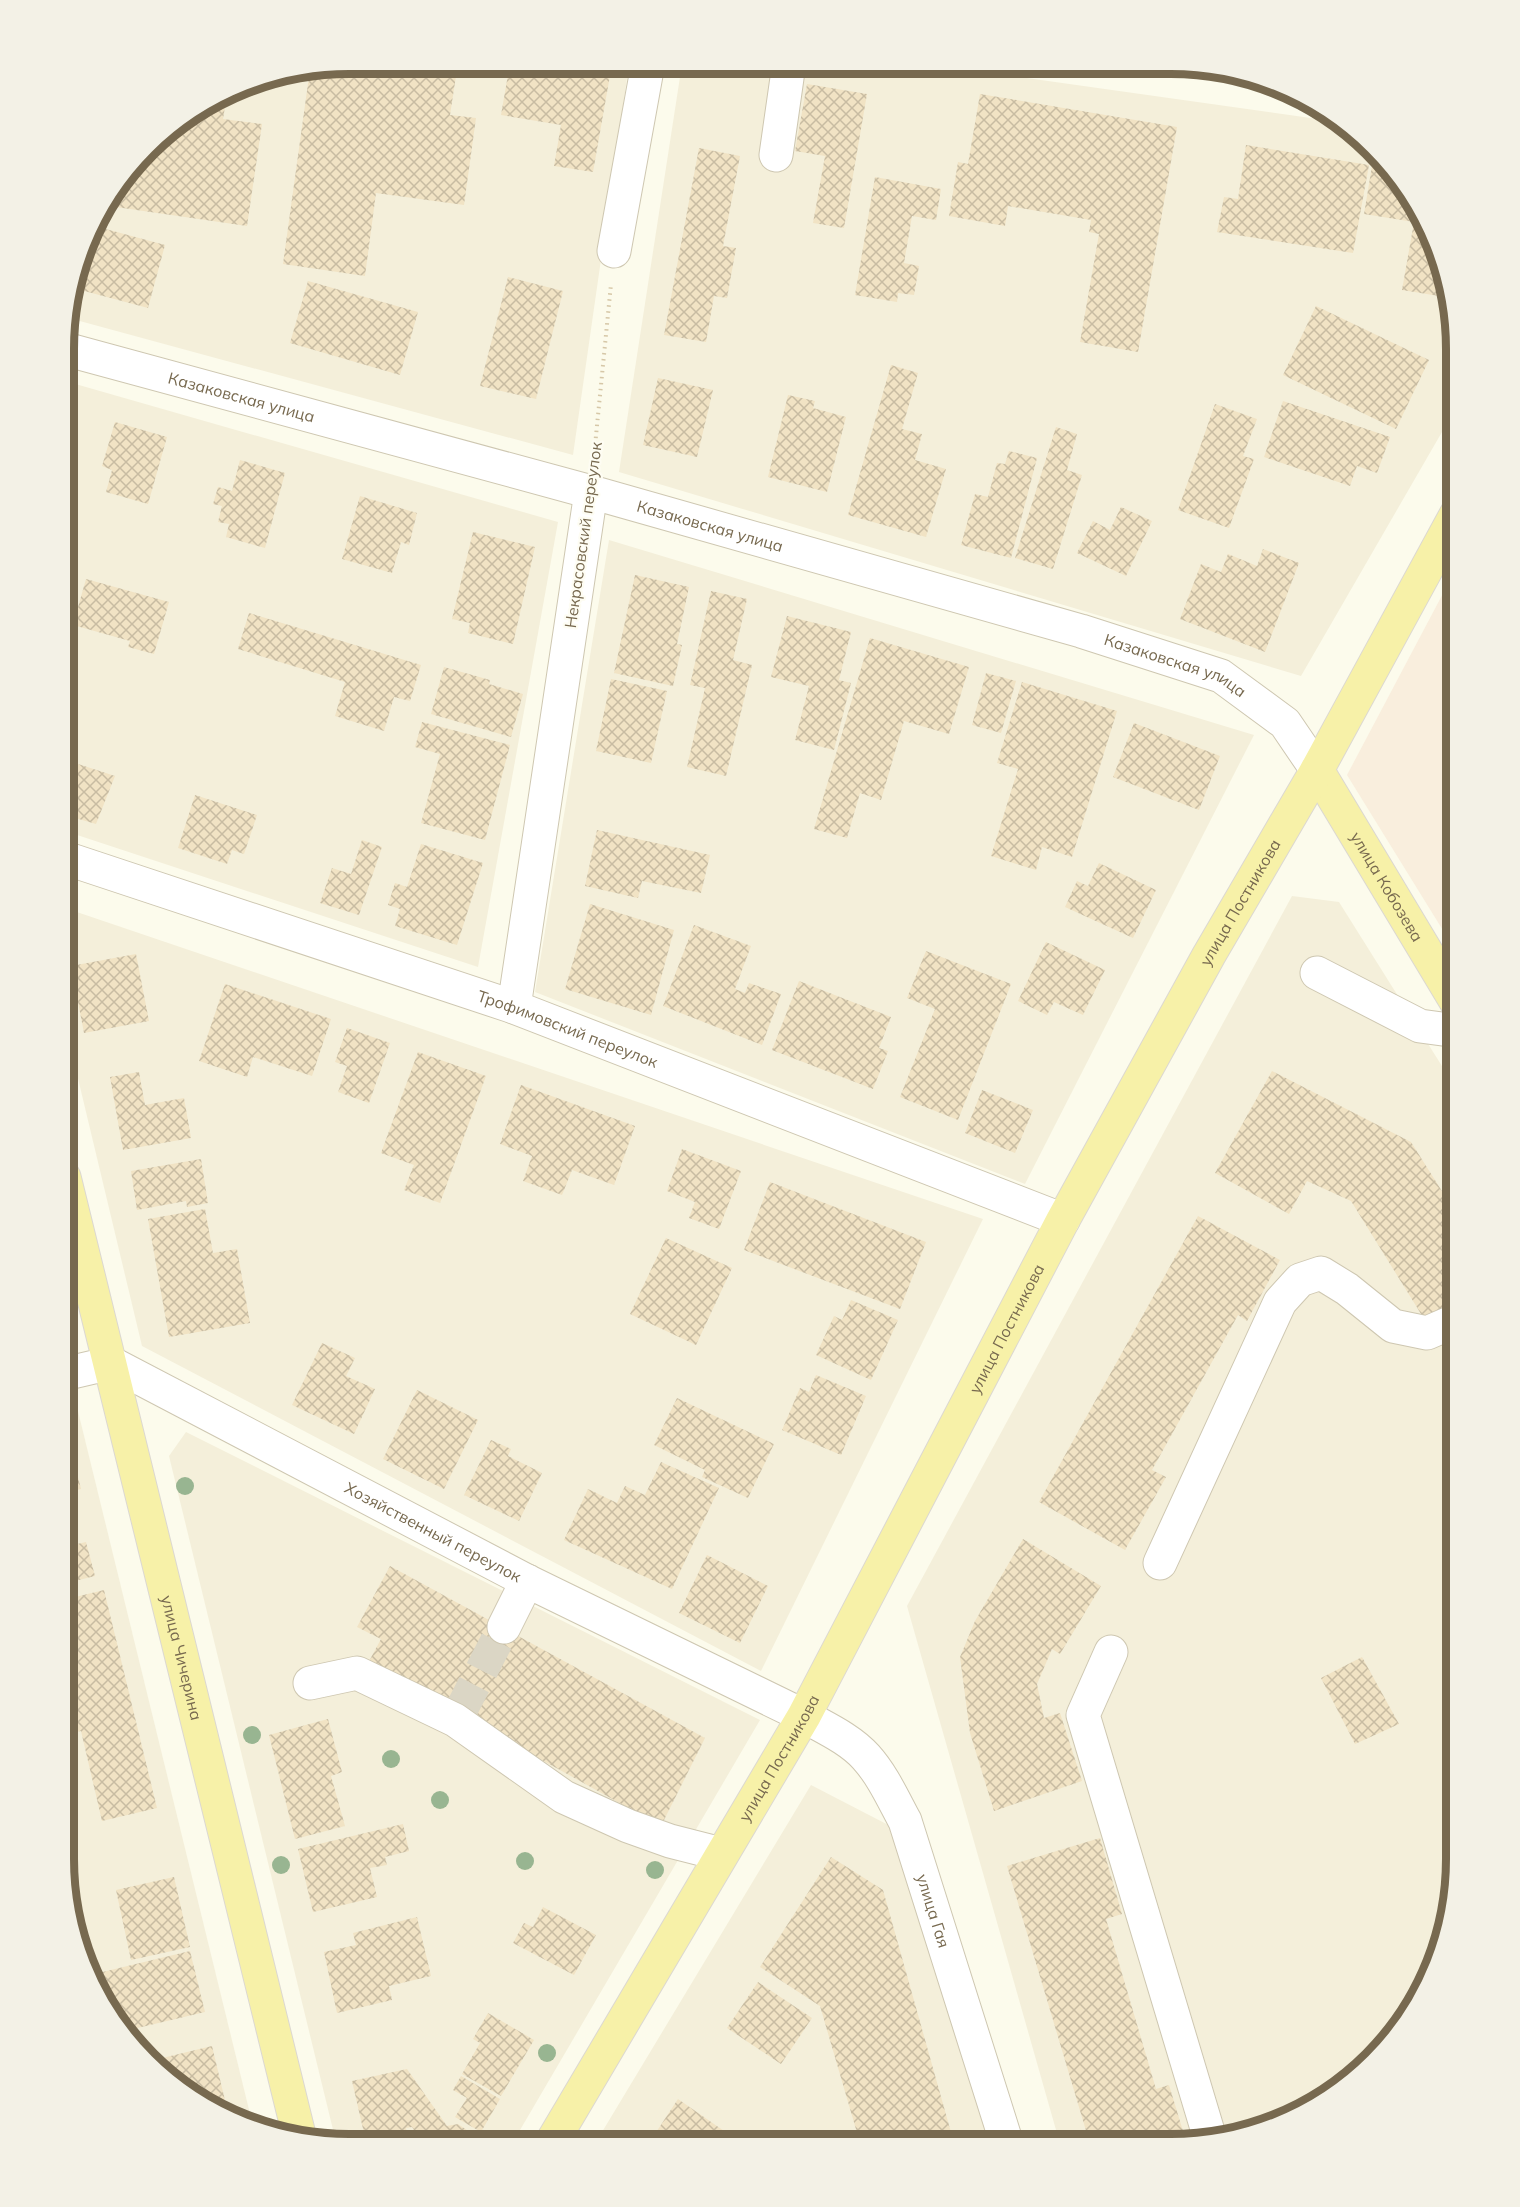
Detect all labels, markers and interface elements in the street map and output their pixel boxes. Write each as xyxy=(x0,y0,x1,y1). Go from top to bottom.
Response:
street label: Казаковская улица xyxy=(166,368,317,426)
street label: Некрасовский переулок xyxy=(560,440,606,629)
street label: Казаковская улица xyxy=(635,496,786,556)
street label: Казаковская улица xyxy=(1102,629,1250,701)
street label: улица Кобозева xyxy=(1346,828,1428,945)
street label: улица Постникова xyxy=(1195,835,1285,969)
street label: Трофимовский переулок xyxy=(475,986,661,1072)
street label: улица Постникова xyxy=(964,1260,1048,1397)
street label: Хозяйственный переулок xyxy=(341,1477,525,1586)
street label: улица Чичерина xyxy=(157,1593,207,1722)
street label: улица Постникова xyxy=(734,1691,823,1825)
street label: улица Гая xyxy=(912,1871,954,1950)

